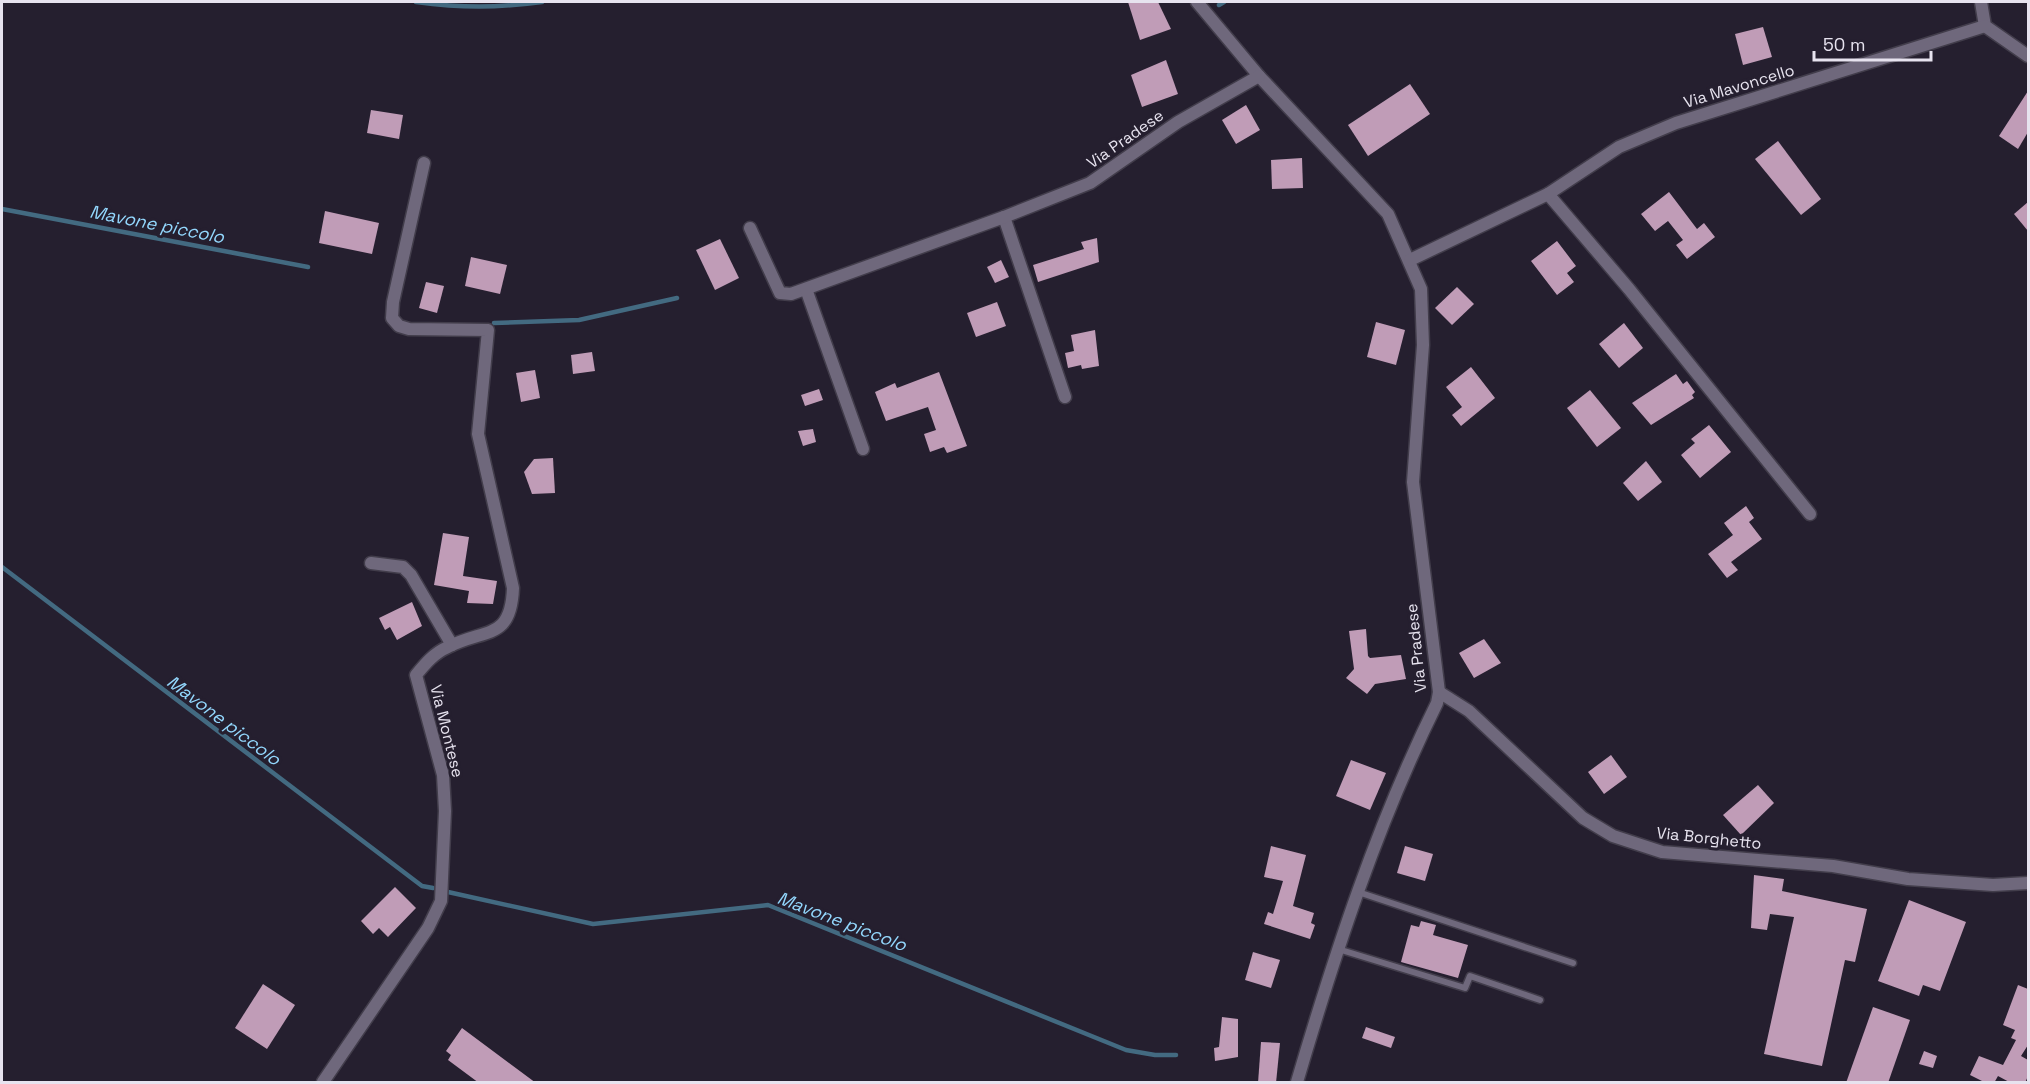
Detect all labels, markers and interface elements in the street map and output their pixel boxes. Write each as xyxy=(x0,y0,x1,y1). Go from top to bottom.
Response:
scale bar xyxy=(1814,24,1931,62)
text: 50 m xyxy=(1823,33,1865,56)
street label: Via Mavoncello xyxy=(1681,59,1797,113)
street label: Via Pradese xyxy=(1082,105,1168,173)
water label: Mavone piccolo xyxy=(88,200,227,248)
street label: Via Pradese xyxy=(1401,603,1431,693)
water label: Mavone piccolo xyxy=(163,670,286,771)
street label: Via Montese xyxy=(425,682,469,780)
street label: Via Borghetto xyxy=(1656,822,1762,854)
water label: Mavone piccolo xyxy=(774,886,911,956)

